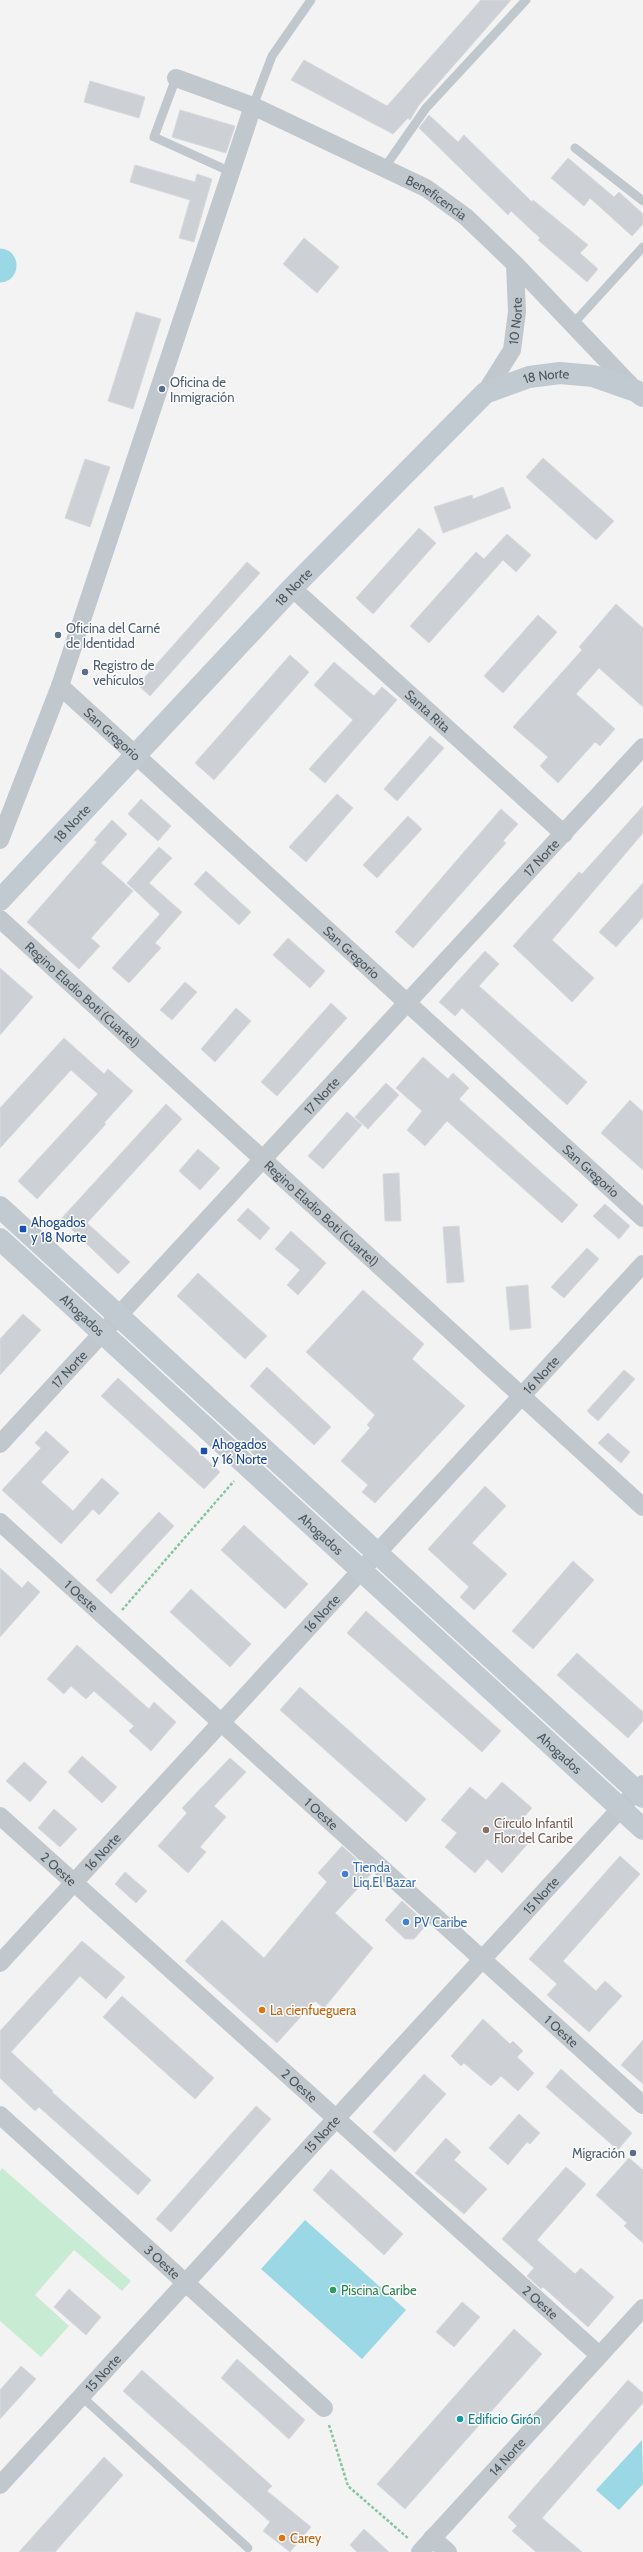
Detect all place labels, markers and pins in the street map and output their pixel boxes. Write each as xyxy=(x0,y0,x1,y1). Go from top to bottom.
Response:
place label: Oficina de Inmigración xyxy=(170,374,234,405)
marker: Oficina de Inmigración xyxy=(157,384,167,394)
place label: Oficina del Carné de Identidad xyxy=(66,620,161,651)
marker: Oficina del Carné de Identidad xyxy=(53,630,63,640)
place label: Registro de vehículos xyxy=(93,657,155,688)
marker: Registro de vehículos xyxy=(80,667,90,677)
place label: Ahogados y 18 Norte xyxy=(31,1214,87,1245)
marker: Ahogados y 18 Norte xyxy=(18,1224,28,1234)
place label: Ahogados y 16 Norte xyxy=(212,1436,268,1467)
marker: Ahogados y 16 Norte xyxy=(199,1446,209,1456)
place label: Círculo Infantil Flor del Caribe xyxy=(494,1815,573,1846)
marker: Círculo Infantil Flor del Caribe xyxy=(481,1825,491,1835)
place label: Tienda Liq.El Bazar xyxy=(353,1859,417,1890)
marker: Tienda Liq.El Bazar xyxy=(340,1869,350,1879)
place label: PV Caribe xyxy=(414,1914,468,1930)
marker: PV Caribe xyxy=(401,1917,411,1927)
place label: La cienfueguera xyxy=(270,2002,357,2018)
marker: La cienfueguera xyxy=(257,2005,267,2015)
place label: Migración xyxy=(572,2145,625,2161)
marker: Migración xyxy=(628,2148,638,2158)
place label: Piscina Caribe xyxy=(341,2282,417,2298)
marker: Piscina Caribe xyxy=(328,2285,338,2295)
place label: Edificio Girón xyxy=(468,2411,541,2427)
marker: Edificio Girón xyxy=(455,2414,465,2424)
place label: Carey xyxy=(290,2530,322,2546)
marker: Carey xyxy=(277,2533,287,2543)

